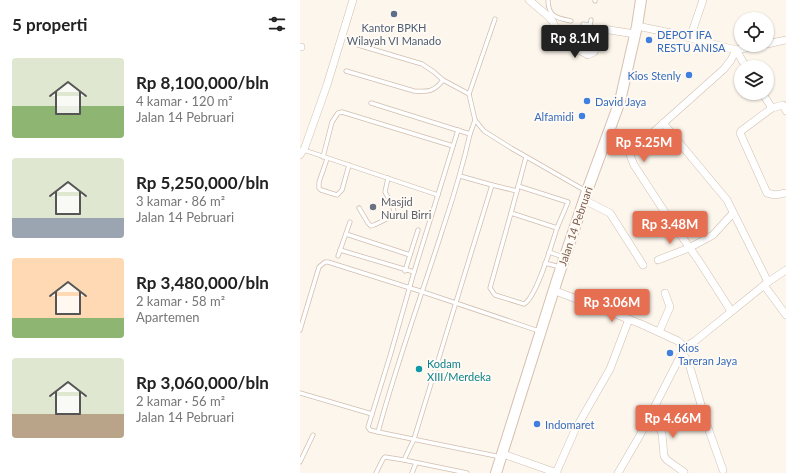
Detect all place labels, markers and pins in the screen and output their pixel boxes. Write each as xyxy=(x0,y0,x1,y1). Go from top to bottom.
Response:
marker: Kantor BPKH Wilayah VI Manado xyxy=(389,9,399,19)
place label: Kantor BPKH Wilayah VI Manado xyxy=(347,21,441,47)
pin: Rp 8.1M xyxy=(538,25,612,59)
place label: DEPOT IFA RESTU ANISA xyxy=(657,28,726,54)
marker: DEPOT IFA RESTU ANISA xyxy=(644,35,654,45)
place label: Kios Stenly xyxy=(627,69,681,82)
marker: Kios Stenly xyxy=(684,70,694,80)
place label: David Jaya xyxy=(595,95,646,108)
marker: David Jaya xyxy=(582,96,592,106)
place label: Alfamidi xyxy=(534,110,574,123)
marker: Alfamidi xyxy=(577,111,587,121)
pin: Rp 5.25M xyxy=(603,129,685,163)
place label: Masjid Nurul Birri xyxy=(381,195,432,221)
marker: Masjid Nurul Birri xyxy=(368,202,378,212)
pin: Rp 3.48M xyxy=(629,211,711,245)
pin: Rp 3.06M xyxy=(571,289,653,323)
place label: Kios Tareran Jaya xyxy=(678,341,737,367)
marker: Kios Tareran Jaya xyxy=(665,348,675,358)
place label: Kodam XIII/Merdeka xyxy=(427,357,491,383)
marker: Kodam XIII/Merdeka xyxy=(414,364,424,374)
pin: Rp 4.66M xyxy=(632,405,714,439)
place label: Indomaret xyxy=(545,418,595,431)
marker: Indomaret xyxy=(532,419,542,429)

